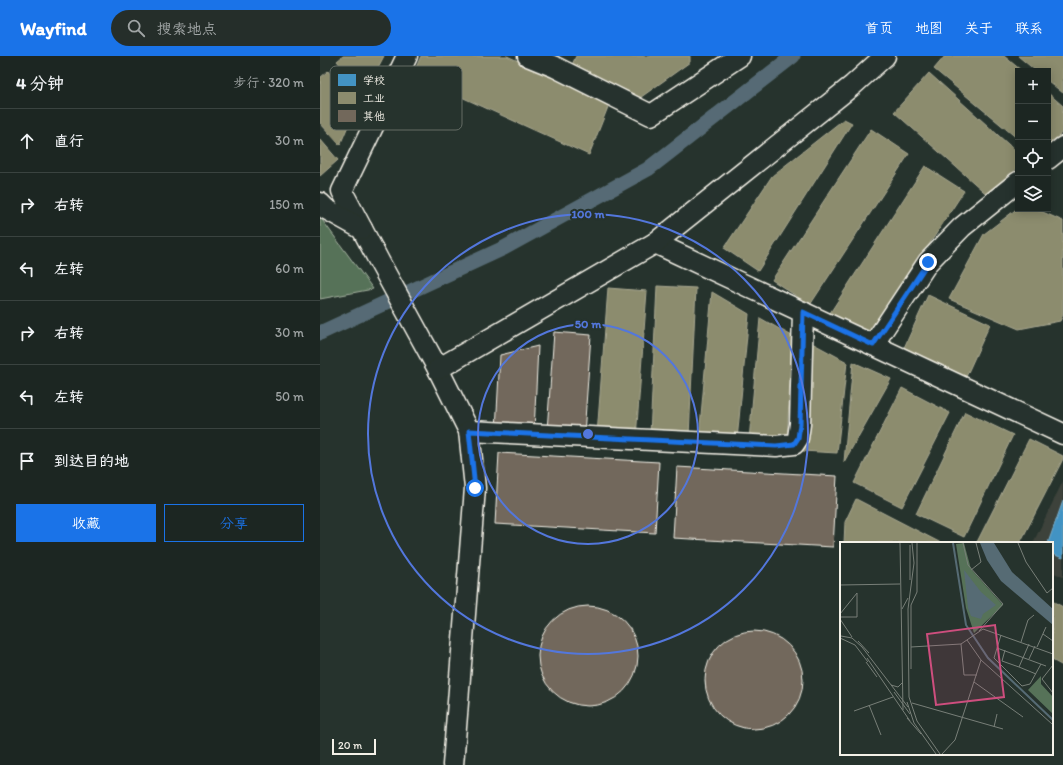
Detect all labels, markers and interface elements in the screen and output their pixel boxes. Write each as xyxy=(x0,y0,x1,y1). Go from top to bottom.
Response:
search box xyxy=(111,10,391,46)
text: Wayfind xyxy=(20,17,87,40)
icon: search xyxy=(125,17,147,39)
text: 搜索地点 xyxy=(157,20,217,38)
text: 首页 xyxy=(865,20,893,37)
text: 地图 xyxy=(915,20,943,37)
text: 关于 xyxy=(965,20,993,37)
text: 联系 xyxy=(1015,20,1043,37)
legend xyxy=(330,66,462,130)
map controls xyxy=(1015,68,1051,212)
button: + xyxy=(1015,68,1051,104)
text: 4 分钟 xyxy=(16,73,64,93)
text: 学校 xyxy=(363,74,385,87)
text: 步行 · 320 m xyxy=(233,75,304,90)
text: 工业 xyxy=(363,92,385,105)
button: − xyxy=(1015,104,1051,140)
text: 其他 xyxy=(363,110,385,123)
icon: ahead xyxy=(16,130,38,152)
text: 直行 xyxy=(54,132,84,150)
text: 30 m xyxy=(275,133,304,148)
button: locate xyxy=(1015,140,1051,176)
button: layers xyxy=(1015,176,1051,212)
icon: right xyxy=(16,194,38,216)
text: 右转 xyxy=(54,196,84,214)
text: 150 m xyxy=(269,197,304,212)
text: 100 m xyxy=(571,207,605,221)
route end xyxy=(919,253,937,271)
icon: left xyxy=(16,258,38,280)
text: 左转 xyxy=(54,260,84,278)
text: 60 m xyxy=(275,261,304,276)
text: 50 m xyxy=(575,317,602,331)
icon: right xyxy=(16,322,38,344)
text: 右转 xyxy=(54,324,84,342)
text: 30 m xyxy=(275,325,304,340)
icon: left xyxy=(16,386,38,408)
text: 左转 xyxy=(54,388,84,406)
text: 50 m xyxy=(275,389,304,404)
centre of rings xyxy=(581,427,595,441)
icon: arrive xyxy=(16,450,38,472)
text: 到达目的地 xyxy=(54,452,129,470)
route start xyxy=(466,479,484,497)
button: 收藏 xyxy=(16,504,156,542)
button: 分享 xyxy=(164,504,304,542)
inset map xyxy=(840,542,1053,755)
scale bar xyxy=(332,737,376,756)
text: 20 m xyxy=(338,739,362,752)

